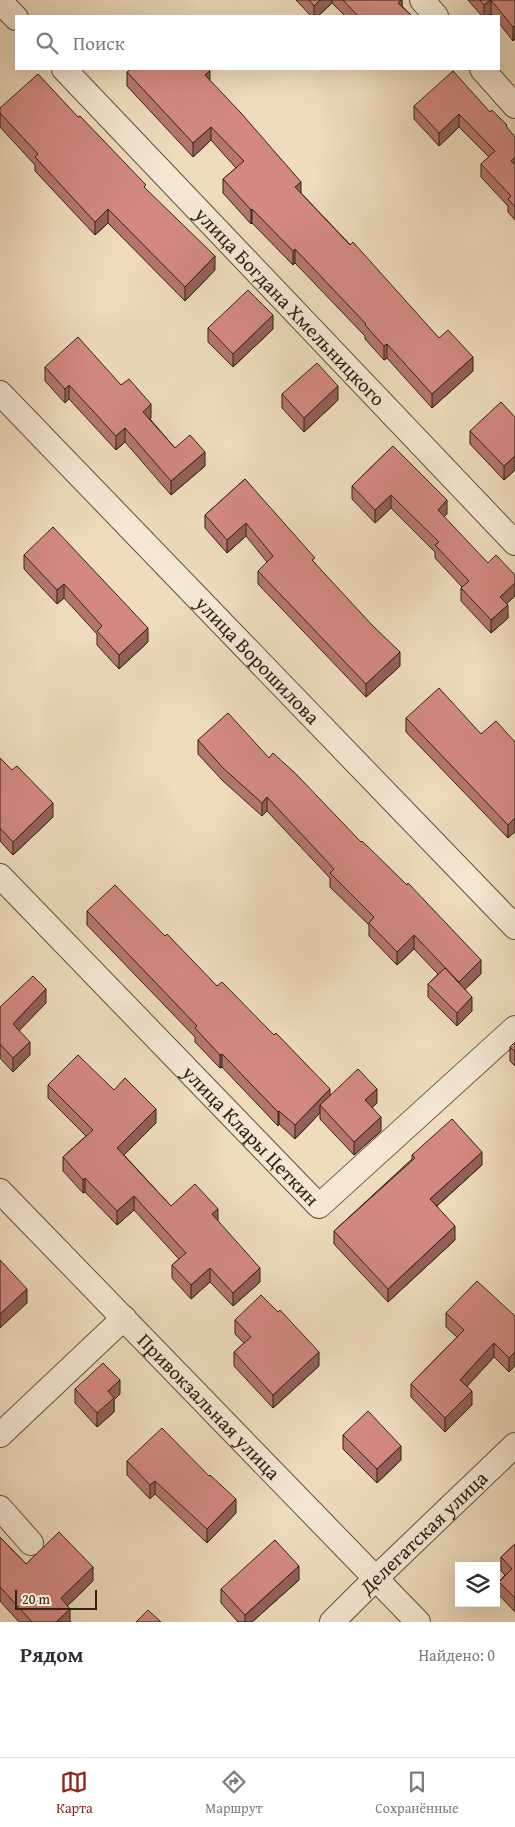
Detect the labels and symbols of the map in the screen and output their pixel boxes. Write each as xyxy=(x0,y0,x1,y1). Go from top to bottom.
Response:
street label: улица Богдана Хмельницкого xyxy=(188,199,392,412)
street label: улица Ворошилова xyxy=(188,588,327,731)
street label: улица Клары Цеткин xyxy=(175,1057,327,1213)
street label: Привокзальная улица xyxy=(131,1326,288,1486)
street label: Делегатская улица xyxy=(352,1463,494,1601)
scale bar xyxy=(15,1587,98,1610)

